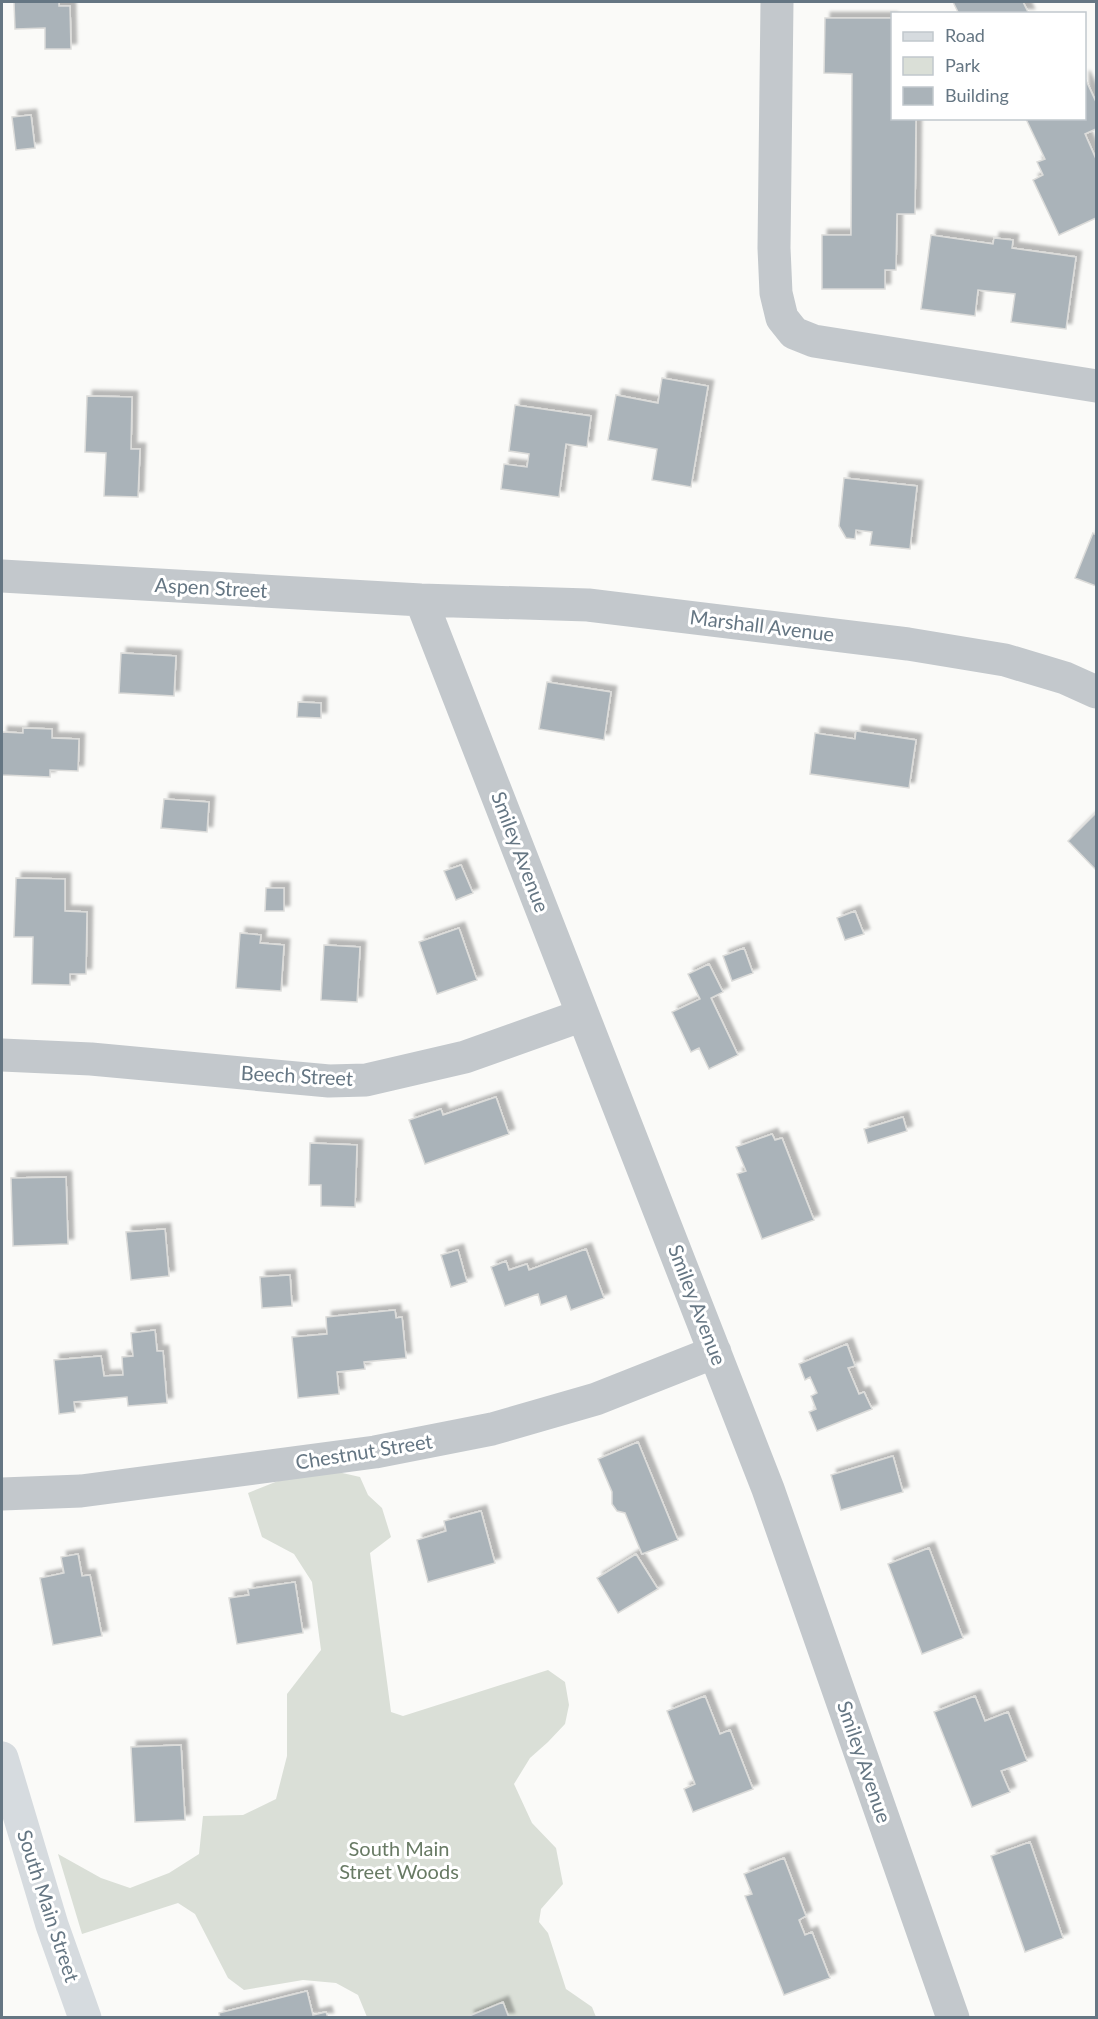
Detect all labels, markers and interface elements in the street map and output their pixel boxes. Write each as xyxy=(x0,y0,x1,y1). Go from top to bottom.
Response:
legend xyxy=(891,12,1086,120)
text: Road xyxy=(945,24,985,46)
text: Park xyxy=(945,54,981,76)
text: Building xyxy=(945,84,1009,106)
street label: Aspen Street xyxy=(154,572,268,602)
street label: Marshall Avenue xyxy=(689,604,836,646)
street label: Smiley Avenue xyxy=(487,788,555,915)
street label: Beech Street xyxy=(240,1060,354,1090)
street label: Smiley Avenue xyxy=(664,1241,732,1368)
street label: Chestnut Street xyxy=(294,1428,434,1474)
street label: Smiley Avenue xyxy=(833,1698,897,1826)
street label: South Main Street xyxy=(13,1827,85,1985)
park label: South Main Street Woods xyxy=(339,1836,459,1883)

